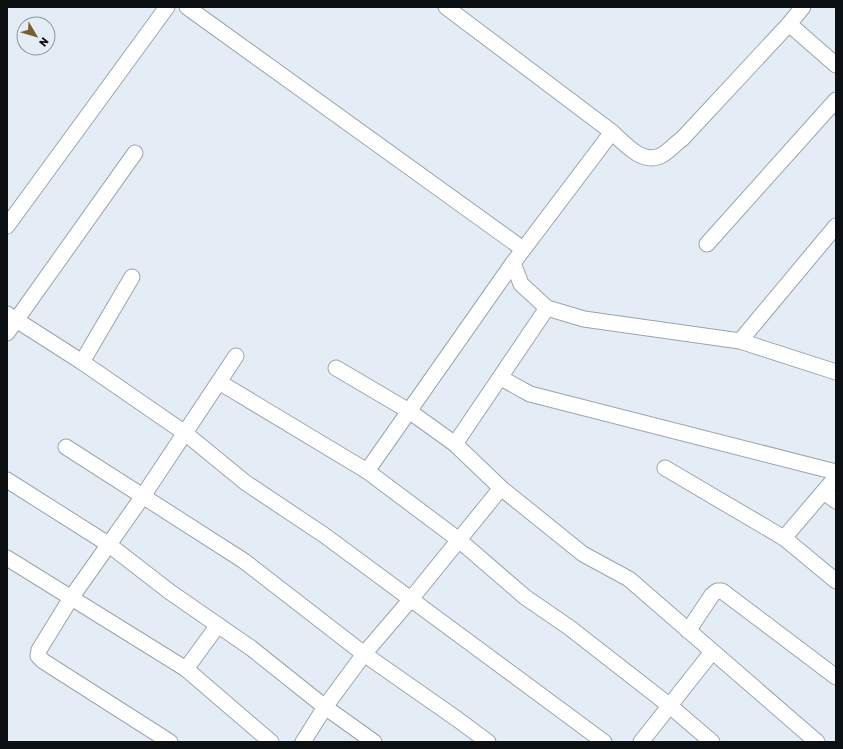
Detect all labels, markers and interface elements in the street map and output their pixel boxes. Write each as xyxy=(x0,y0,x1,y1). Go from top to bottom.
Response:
north arrow xyxy=(16,16,56,56)
text: N xyxy=(36,35,51,49)

